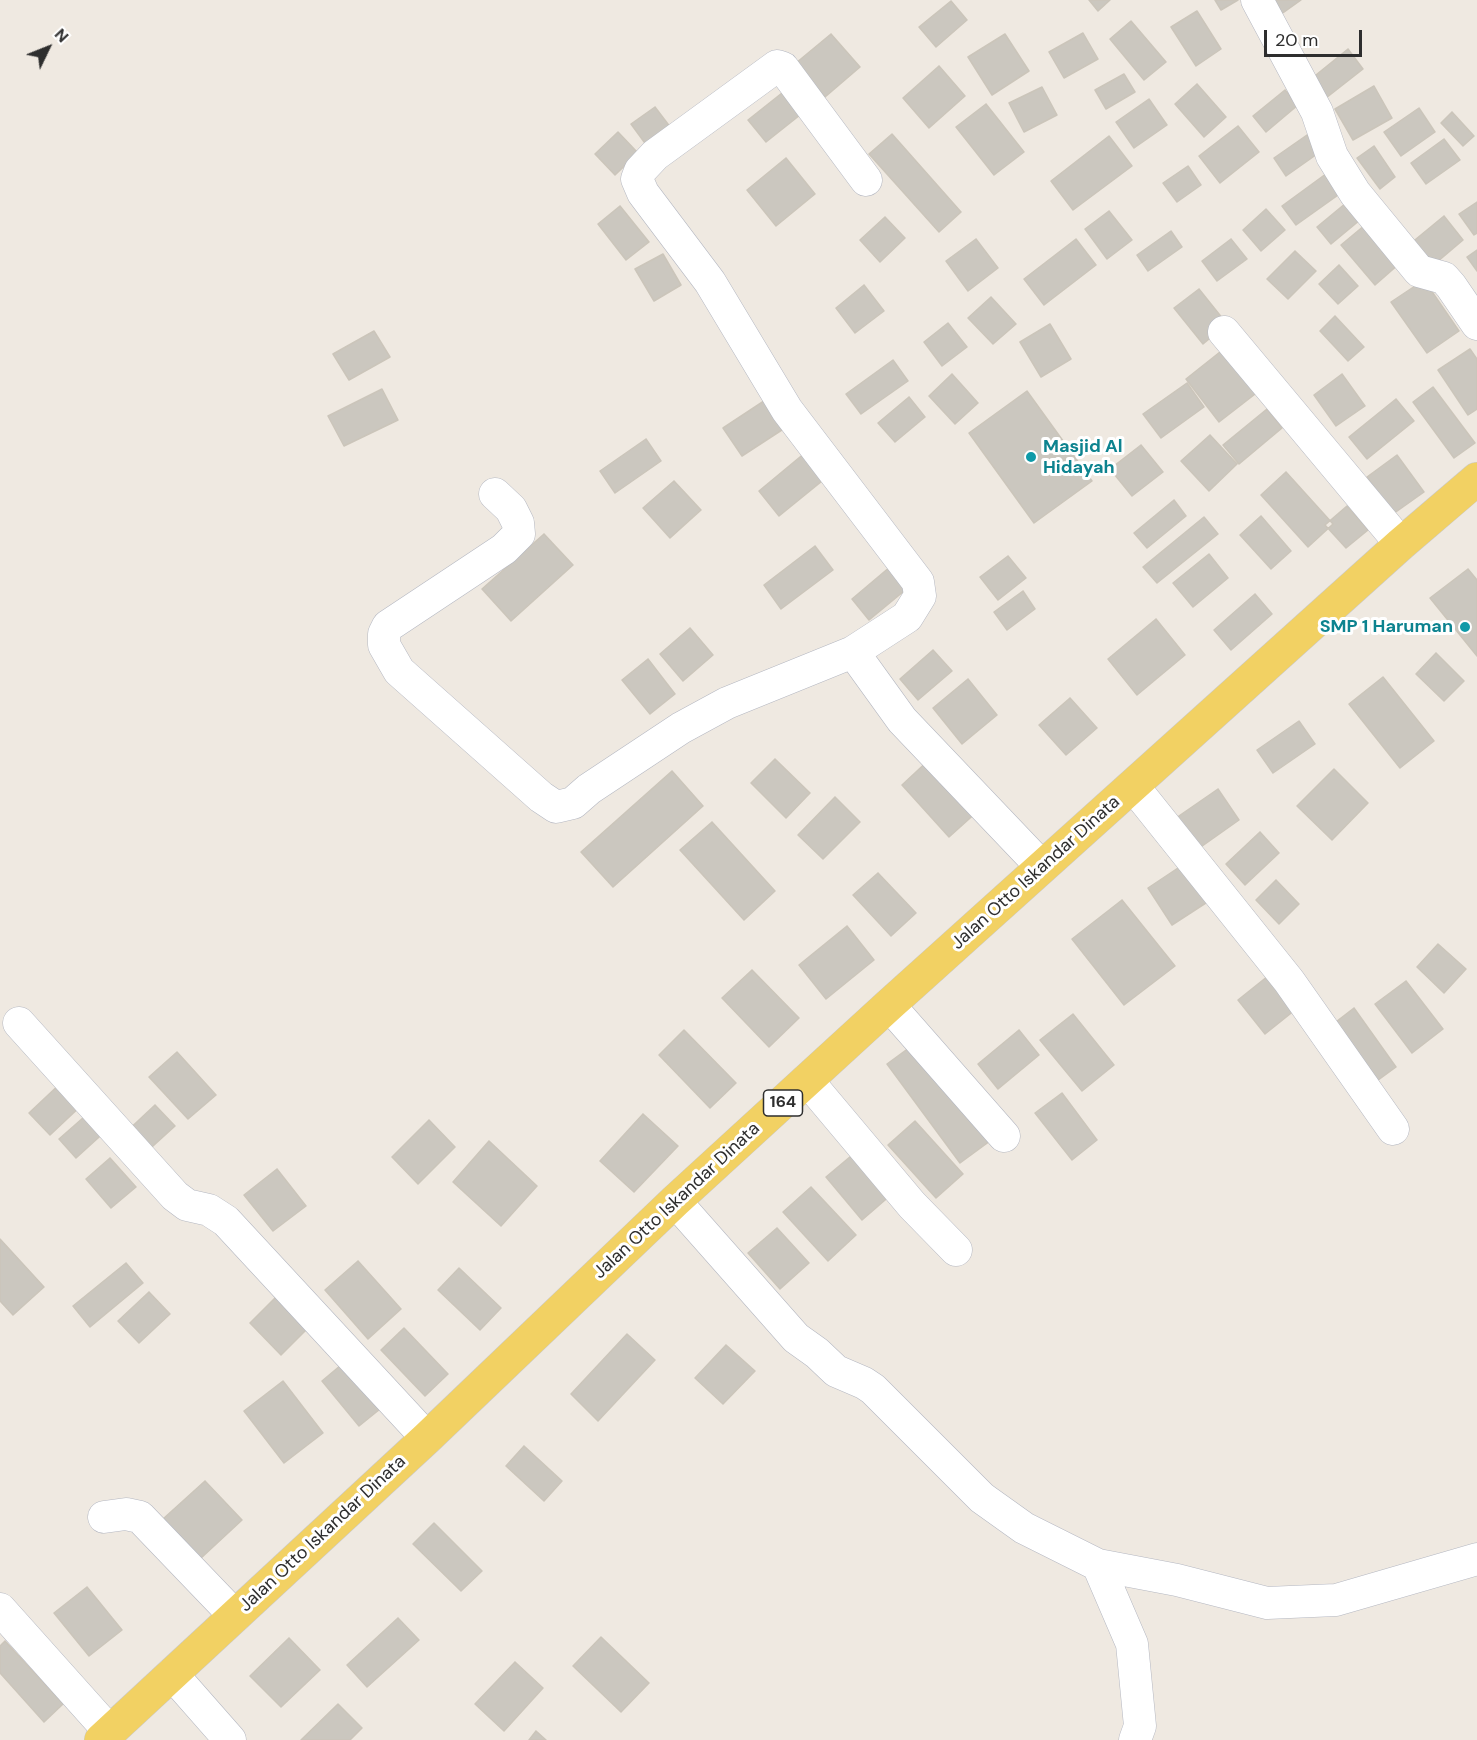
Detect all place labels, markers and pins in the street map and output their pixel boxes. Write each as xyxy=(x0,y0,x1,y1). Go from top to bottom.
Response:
place label: Masjid Al Hidayah xyxy=(1043,436,1123,478)
marker: Masjid Al Hidayah xyxy=(1024,450,1038,464)
place label: SMP 1 Haruman xyxy=(1320,616,1453,638)
marker: SMP 1 Haruman xyxy=(1458,620,1472,634)

